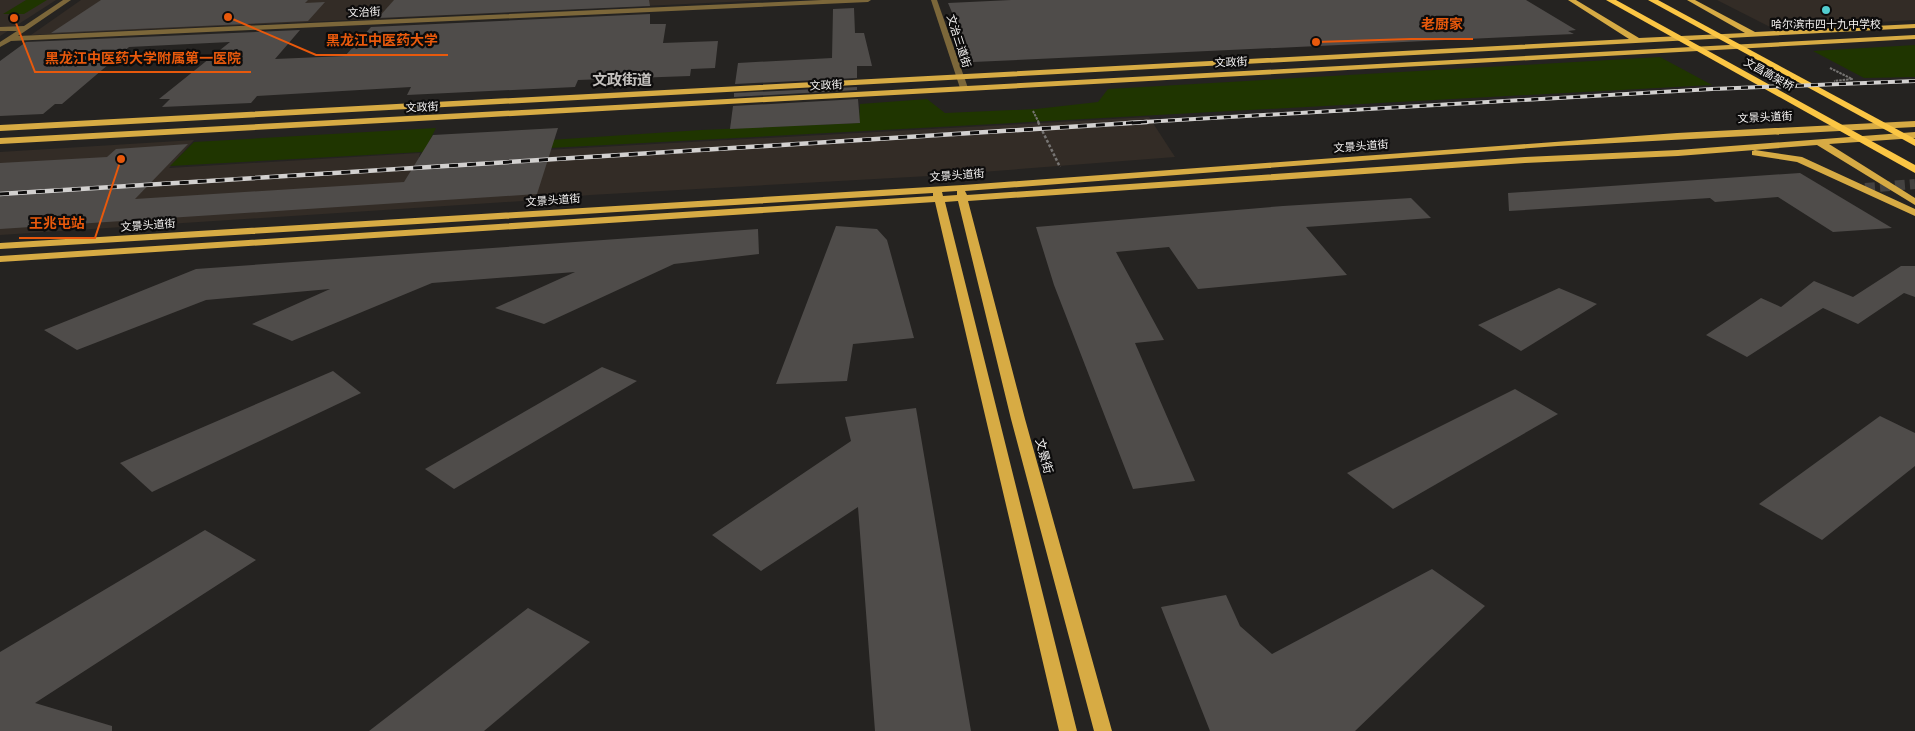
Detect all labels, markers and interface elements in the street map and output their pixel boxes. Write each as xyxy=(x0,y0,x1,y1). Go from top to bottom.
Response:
street label: 文治街 xyxy=(347,4,381,20)
marker: 哈尔滨市四十九中学校 xyxy=(1820,4,1832,16)
callout: 老厨家 xyxy=(1411,10,1473,39)
street label: 文治三道街 xyxy=(944,13,974,69)
text: 老厨家 xyxy=(1421,15,1463,33)
place label: 哈尔滨市四十九中学校 xyxy=(1771,17,1881,31)
callout: 黑龙江中医药大学 xyxy=(316,26,448,55)
text: 黑龙江中医药大学 xyxy=(326,31,438,49)
callout: 黑龙江中医药大学附属第一医院 xyxy=(35,43,251,72)
text: 黑龙江中医药大学附属第一医院 xyxy=(45,49,241,67)
street label: 文政街 xyxy=(1214,54,1248,70)
street label: 文昌高架桥 xyxy=(1742,55,1796,93)
district label: 文政街道 xyxy=(592,70,652,89)
street label: 文政街 xyxy=(809,77,843,93)
street label: 文政街 xyxy=(405,99,439,115)
street label: 文景头道街 xyxy=(1737,109,1793,125)
street label: 文景头道街 xyxy=(1333,137,1389,155)
street label: 文景头道街 xyxy=(929,166,985,184)
street label: 文景头道街 xyxy=(525,191,581,209)
callout: 王兆屯站 xyxy=(19,209,95,238)
text: 王兆屯站 xyxy=(29,214,85,232)
street label: 文景头道街 xyxy=(120,216,176,234)
street label: 文景街 xyxy=(1033,437,1056,475)

